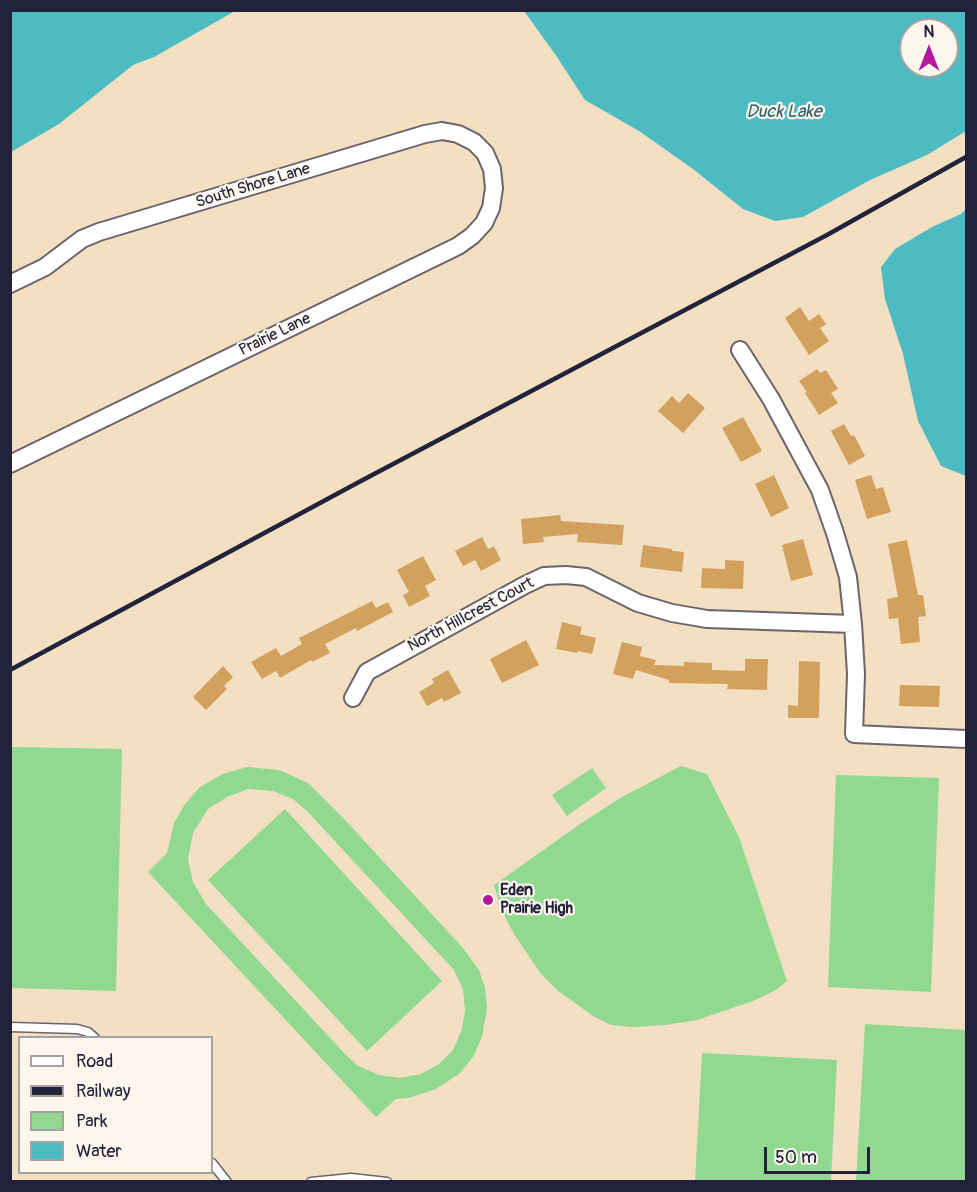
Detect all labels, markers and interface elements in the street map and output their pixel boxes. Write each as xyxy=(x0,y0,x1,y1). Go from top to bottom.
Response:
north arrow xyxy=(899,18,959,78)
text: N xyxy=(924,22,934,42)
water label: Duck Lake xyxy=(746,101,822,123)
street label: South Shore Lane xyxy=(194,159,312,213)
street label: Prairie Lane xyxy=(236,309,314,361)
street label: North Hillcrest Court xyxy=(405,574,537,656)
place label: Eden Prairie High xyxy=(500,881,573,919)
marker: Eden Prairie High xyxy=(481,893,495,907)
legend xyxy=(18,1036,213,1174)
text: Road xyxy=(76,1050,113,1073)
text: Railway xyxy=(76,1080,131,1103)
text: Park xyxy=(76,1110,108,1133)
scale bar xyxy=(767,1135,874,1173)
text: Water xyxy=(76,1140,122,1163)
text: 50 m xyxy=(775,1146,817,1169)

